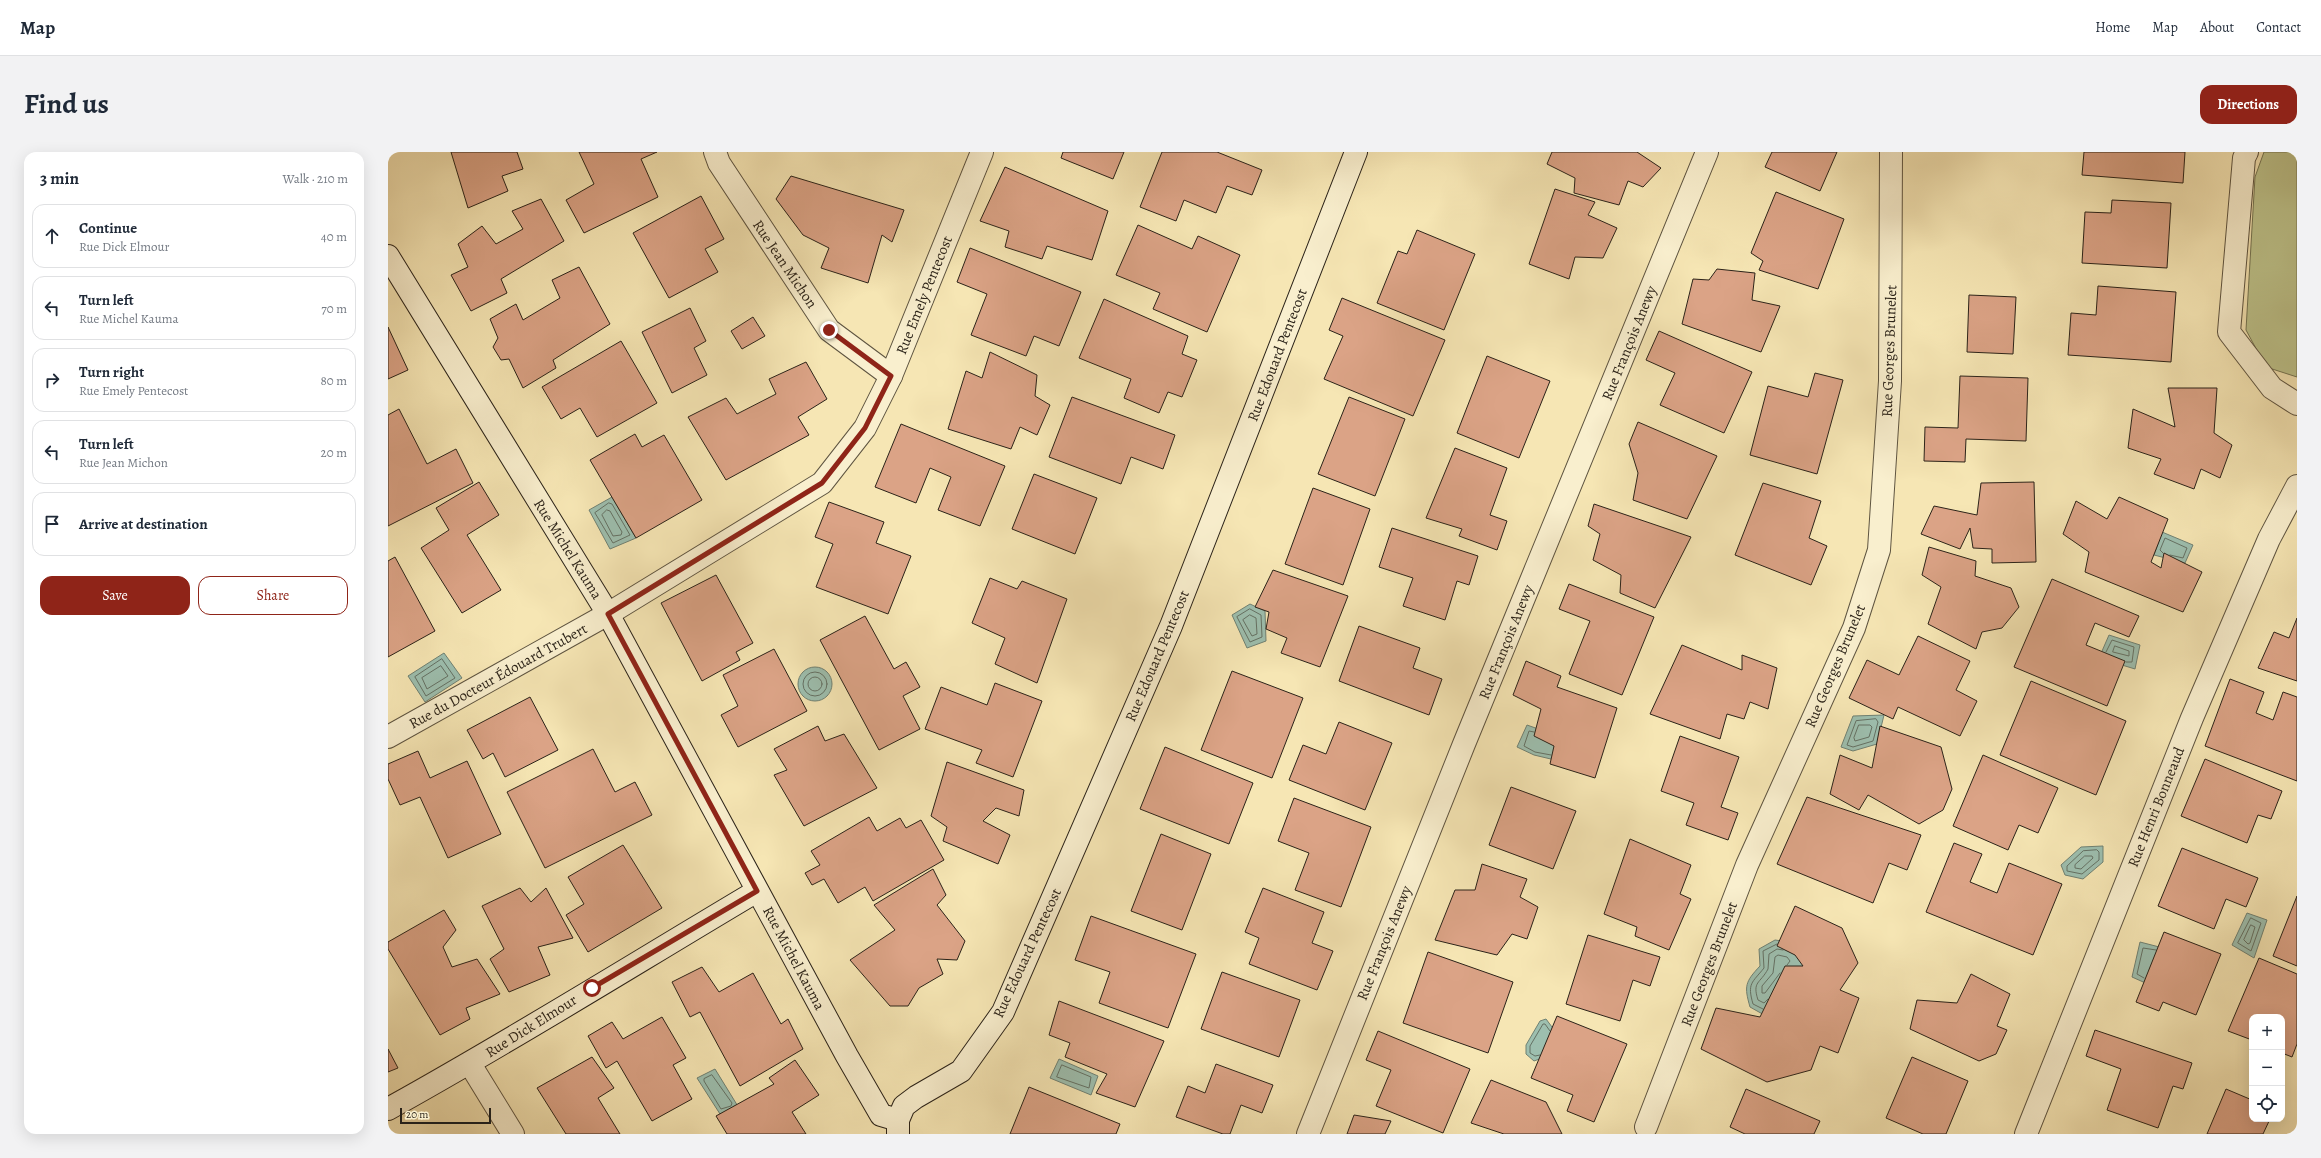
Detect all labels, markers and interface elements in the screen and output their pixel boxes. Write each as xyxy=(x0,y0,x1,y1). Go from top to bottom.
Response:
text: Map xyxy=(20,15,55,41)
text: Home xyxy=(2095,18,2130,37)
text: Map xyxy=(2152,18,2178,37)
text: About xyxy=(2200,18,2234,37)
text: Contact xyxy=(2256,18,2301,37)
text: Find us xyxy=(24,85,109,123)
button: Directions xyxy=(2200,85,2297,124)
text: 3 min xyxy=(40,167,79,190)
text: Walk · 210 m xyxy=(283,170,348,187)
street label: Rue Jean Michon xyxy=(748,216,822,312)
text: Continue xyxy=(79,218,137,238)
icon: ahead xyxy=(41,225,63,247)
text: 40 m xyxy=(321,228,347,245)
street label: Rue Emely Pentecost xyxy=(891,233,957,357)
text: Rue Dick Elmour xyxy=(79,238,170,255)
street label: Rue François Anewy xyxy=(1597,282,1661,403)
street label: Rue Georges Brunelet xyxy=(1877,284,1901,417)
street label: Rue Edouard Pentecost xyxy=(1242,286,1312,424)
text: Turn left xyxy=(79,290,134,310)
icon: left xyxy=(41,297,63,319)
text: 70 m xyxy=(321,300,347,317)
text: Rue Michel Kauma xyxy=(79,310,179,327)
route end xyxy=(820,321,838,339)
text: Turn right xyxy=(79,362,144,382)
icon: right xyxy=(41,369,63,391)
text: 80 m xyxy=(320,372,347,389)
text: Rue Emely Pentecost xyxy=(79,382,188,399)
text: Turn left xyxy=(79,434,134,454)
icon: left xyxy=(41,441,63,463)
text: 20 m xyxy=(321,444,347,461)
text: Rue Jean Michon xyxy=(79,454,168,471)
street label: Rue Michel Kauma xyxy=(529,495,607,603)
icon: arrive xyxy=(41,513,63,535)
text: Arrive at destination xyxy=(79,514,208,534)
button: Save xyxy=(40,576,190,615)
button: Share xyxy=(198,576,348,615)
street label: Rue François Anewy xyxy=(1474,581,1538,702)
street label: Rue Edouard Pentecost xyxy=(1120,587,1194,725)
street label: Rue Georges Brunelet xyxy=(1800,601,1870,731)
street label: Rue du Docteur Édouard Trubert xyxy=(405,619,591,733)
street label: Rue Henri Bonneaud xyxy=(2123,743,2190,870)
street label: Rue François Anewy xyxy=(1352,882,1416,1003)
street label: Rue Edouard Pentecost xyxy=(988,885,1066,1021)
street label: Rue Georges Brunelet xyxy=(1676,899,1742,1029)
street label: Rue Michel Kauma xyxy=(758,903,830,1013)
route start xyxy=(583,979,601,997)
street label: Rue Dick Elmour xyxy=(481,990,581,1062)
map controls xyxy=(2249,1014,2285,1122)
button: + xyxy=(2249,1014,2285,1050)
button: − xyxy=(2249,1050,2285,1086)
button: locate xyxy=(2249,1086,2285,1122)
scale bar xyxy=(400,1106,491,1125)
text: 20 m xyxy=(406,1107,428,1122)

